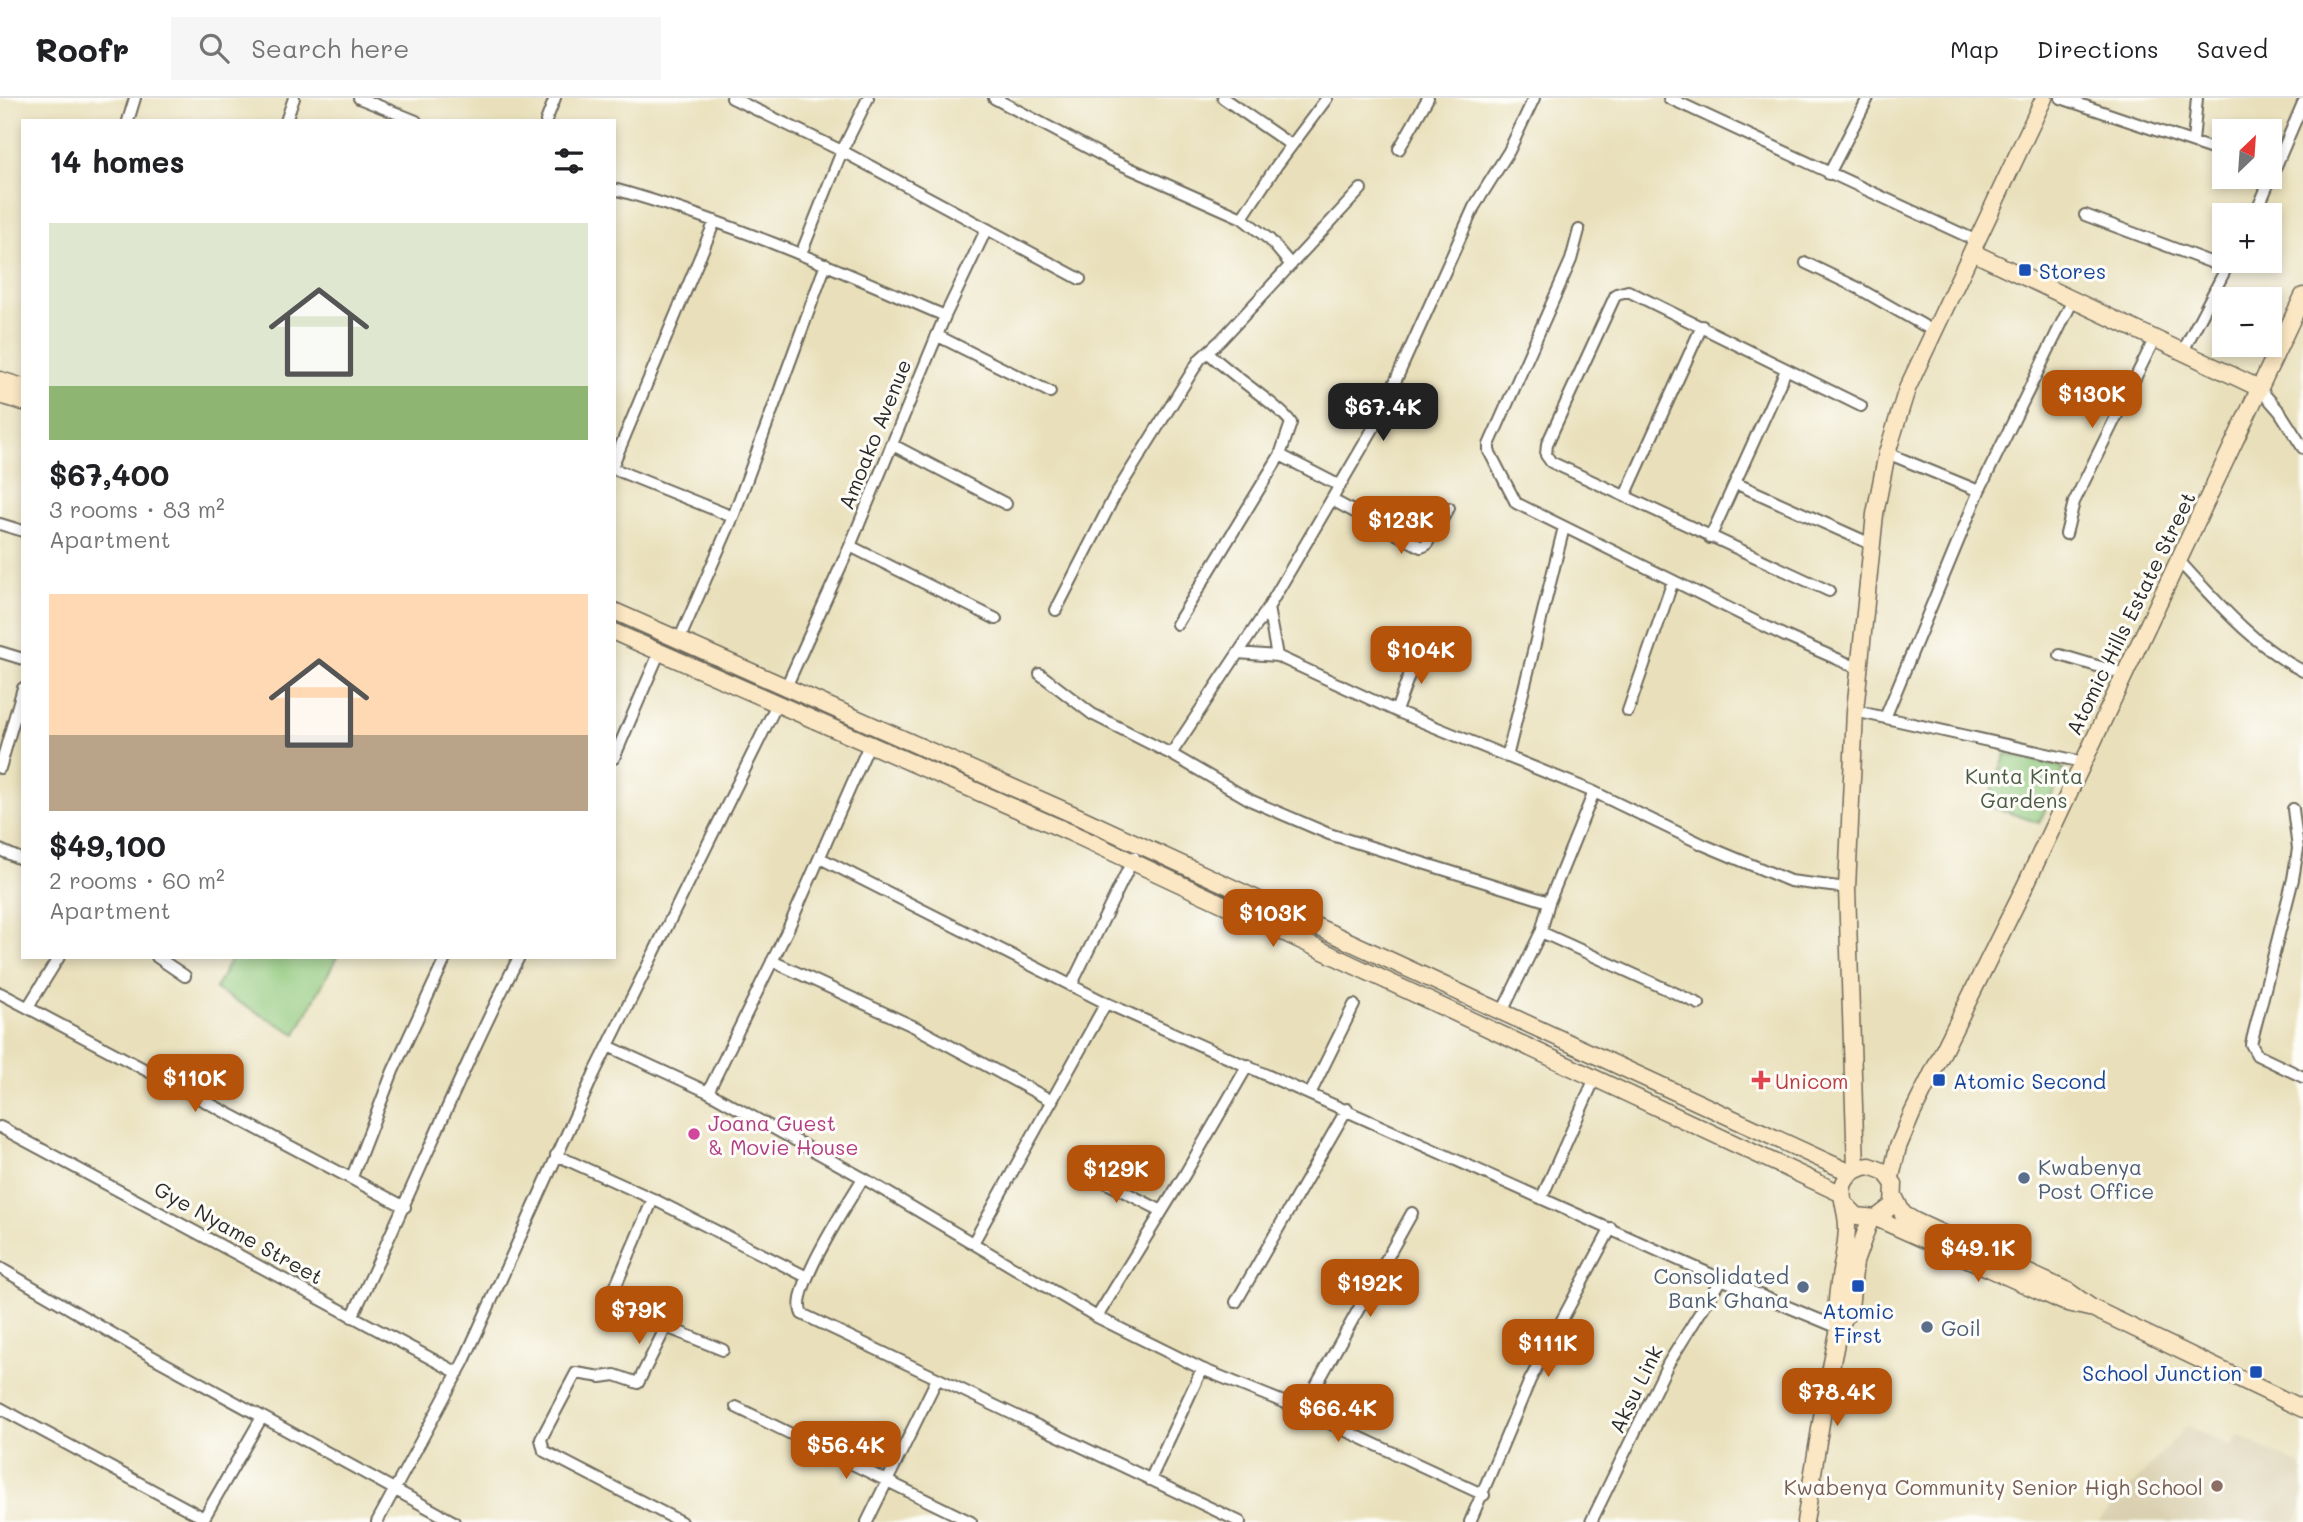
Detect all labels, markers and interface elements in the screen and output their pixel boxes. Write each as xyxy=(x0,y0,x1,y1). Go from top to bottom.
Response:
search box xyxy=(171,17,661,80)
text: Roofr xyxy=(35,27,129,70)
icon: search xyxy=(195,29,233,67)
text: Search here xyxy=(251,31,409,65)
text: Map xyxy=(1950,33,1999,64)
text: Directions xyxy=(2037,33,2159,64)
text: Saved xyxy=(2197,33,2268,64)
north arrow xyxy=(2212,119,2282,189)
map controls xyxy=(2212,119,2282,357)
text: 14 homes xyxy=(49,141,185,181)
icon: filters xyxy=(550,142,588,180)
button: + xyxy=(2212,203,2282,273)
place label: Stores xyxy=(2039,257,2106,284)
marker: Stores xyxy=(2017,262,2033,278)
icon: home xyxy=(256,269,382,395)
button: − xyxy=(2212,287,2282,357)
street label: Amoako Avenue xyxy=(832,355,916,513)
pin: $130K xyxy=(2043,370,2141,430)
text: $130K xyxy=(2058,378,2126,408)
pin: $67.4K xyxy=(1326,384,1440,443)
text: $67.4K xyxy=(1344,391,1422,421)
text: $67,400 xyxy=(49,454,169,494)
street label: Atomic Hills Estate Street xyxy=(2059,487,2201,739)
text: 3 rooms · 83 m² xyxy=(49,494,225,524)
pin: $123K xyxy=(1352,496,1450,556)
text: $123K xyxy=(1368,504,1434,534)
text: Apartment xyxy=(49,524,171,554)
pin: $104K xyxy=(1372,626,1470,686)
text: $104K xyxy=(1387,634,1455,664)
icon: home xyxy=(256,640,382,766)
park label: Kunta Kinta Gardens xyxy=(1965,762,2083,813)
text: $49,100 xyxy=(49,825,166,865)
text: 2 rooms · 60 m² xyxy=(49,865,225,895)
pin: $103K xyxy=(1224,890,1322,949)
text: Apartment xyxy=(49,895,171,925)
text: $103K xyxy=(1239,897,1307,927)
pin: $110K xyxy=(146,1054,244,1114)
text: $110K xyxy=(163,1062,227,1092)
place label: Unicom xyxy=(1775,1067,1849,1094)
place label: Atomic Second xyxy=(1953,1067,2106,1094)
marker: Unicom xyxy=(1753,1072,1769,1088)
marker: Atomic Second xyxy=(1931,1072,1947,1088)
place label: Joana Guest & Movie House xyxy=(708,1109,858,1160)
marker: Joana Guest & Movie House xyxy=(686,1126,702,1142)
pin: $129K xyxy=(1067,1146,1165,1205)
text: $129K xyxy=(1083,1153,1149,1183)
place label: Kwabenya Post Office xyxy=(2038,1153,2154,1204)
marker: Kwabenya Post Office xyxy=(2016,1170,2032,1186)
street label: Gye Nyame Street xyxy=(150,1174,328,1290)
pin: $49.1K xyxy=(1921,1224,2035,1284)
text: $49.1K xyxy=(1940,1232,2016,1262)
pin: $192K xyxy=(1321,1260,1419,1319)
place label: Consolidated Bank Ghana xyxy=(1654,1262,1789,1313)
text: $192K xyxy=(1337,1267,1403,1297)
marker: Atomic First xyxy=(1850,1278,1866,1294)
marker: Consolidated Bank Ghana xyxy=(1795,1279,1811,1295)
pin: $79K xyxy=(598,1286,680,1346)
text: $79K xyxy=(611,1294,667,1324)
place label: Atomic First xyxy=(1822,1297,1894,1348)
place label: Goil xyxy=(1941,1314,1981,1341)
marker: Goil xyxy=(1919,1319,1935,1335)
pin: $111K xyxy=(1499,1320,1597,1379)
text: $111K xyxy=(1518,1327,1578,1357)
street label: Aksu Link xyxy=(1602,1341,1668,1437)
place label: School Junction xyxy=(2082,1359,2242,1386)
marker: School Junction xyxy=(2248,1364,2264,1380)
pin: $78.4K xyxy=(1780,1368,1894,1428)
text: $78.4K xyxy=(1798,1376,1876,1406)
pin: $66.4K xyxy=(1281,1384,1395,1444)
text: $66.4K xyxy=(1299,1392,1377,1422)
pin: $56.4K xyxy=(789,1422,903,1481)
text: $56.4K xyxy=(807,1429,885,1459)
place label: Kwabenya Community Senior High School xyxy=(1784,1473,2203,1500)
marker: Kwabenya Community Senior High School xyxy=(2209,1478,2225,1494)

